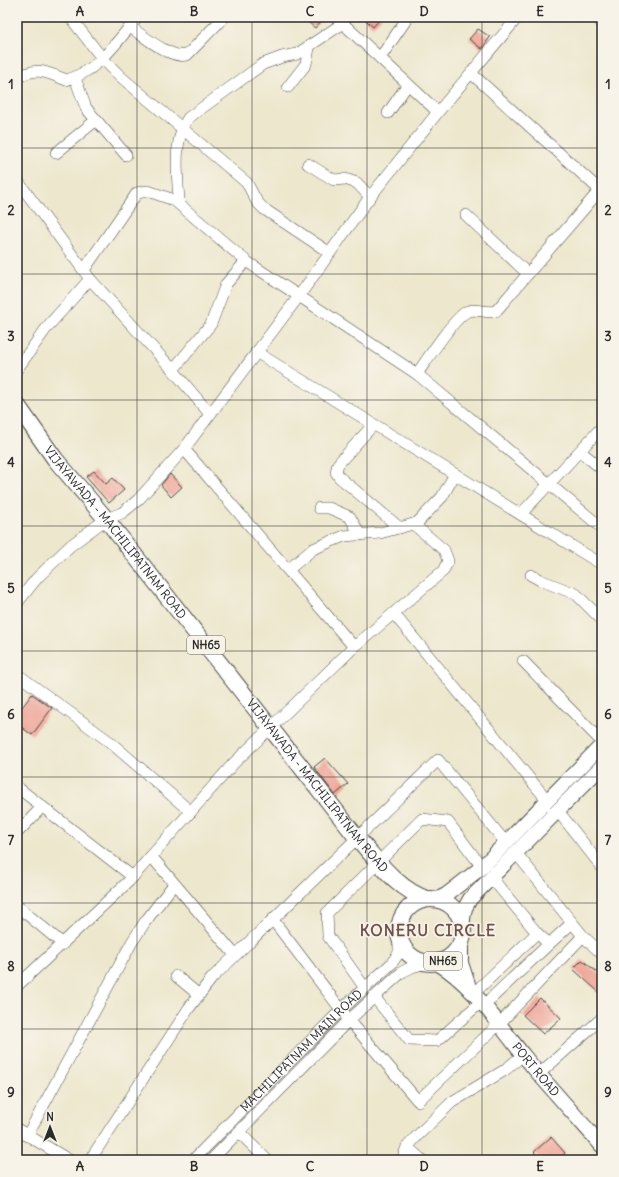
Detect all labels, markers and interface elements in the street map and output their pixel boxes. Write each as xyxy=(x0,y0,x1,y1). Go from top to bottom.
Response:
text: A xyxy=(76,3,85,20)
text: B xyxy=(190,3,199,20)
text: C xyxy=(306,3,315,20)
text: D xyxy=(419,3,429,20)
text: E xyxy=(536,3,544,20)
text: 1 xyxy=(8,76,14,93)
text: 1 xyxy=(605,76,611,93)
text: 2 xyxy=(7,202,15,219)
text: 2 xyxy=(604,202,612,219)
text: 3 xyxy=(7,328,15,345)
text: 3 xyxy=(604,328,612,345)
street label: VIJAYAWADA - MACHILIPATNAM ROAD xyxy=(41,443,190,622)
text: 4 xyxy=(7,454,15,471)
text: 4 xyxy=(604,454,612,471)
text: 5 xyxy=(7,580,15,597)
text: 5 xyxy=(604,580,612,597)
road number: NH65 xyxy=(187,636,225,654)
street label: VIJAYAWADA - MACHILIPATNAM ROAD xyxy=(244,696,392,875)
text: 6 xyxy=(7,706,15,723)
text: 6 xyxy=(604,706,612,723)
text: 7 xyxy=(8,832,15,849)
text: 7 xyxy=(605,832,612,849)
district label: KONERU CIRCLE xyxy=(360,920,496,940)
road number: NH65 xyxy=(424,952,462,970)
text: 8 xyxy=(7,958,15,975)
text: 8 xyxy=(604,958,612,975)
street label: MACHILIPATNAM MAIN ROAD xyxy=(237,986,365,1115)
street label: PORT ROAD xyxy=(509,1039,563,1100)
text: 9 xyxy=(7,1084,15,1101)
text: 9 xyxy=(604,1084,612,1101)
north arrow xyxy=(30,1107,70,1147)
text: N xyxy=(46,1110,54,1124)
text: A xyxy=(76,1158,85,1175)
text: B xyxy=(190,1158,199,1175)
text: C xyxy=(306,1158,315,1175)
text: D xyxy=(419,1158,429,1175)
text: E xyxy=(536,1158,544,1175)

